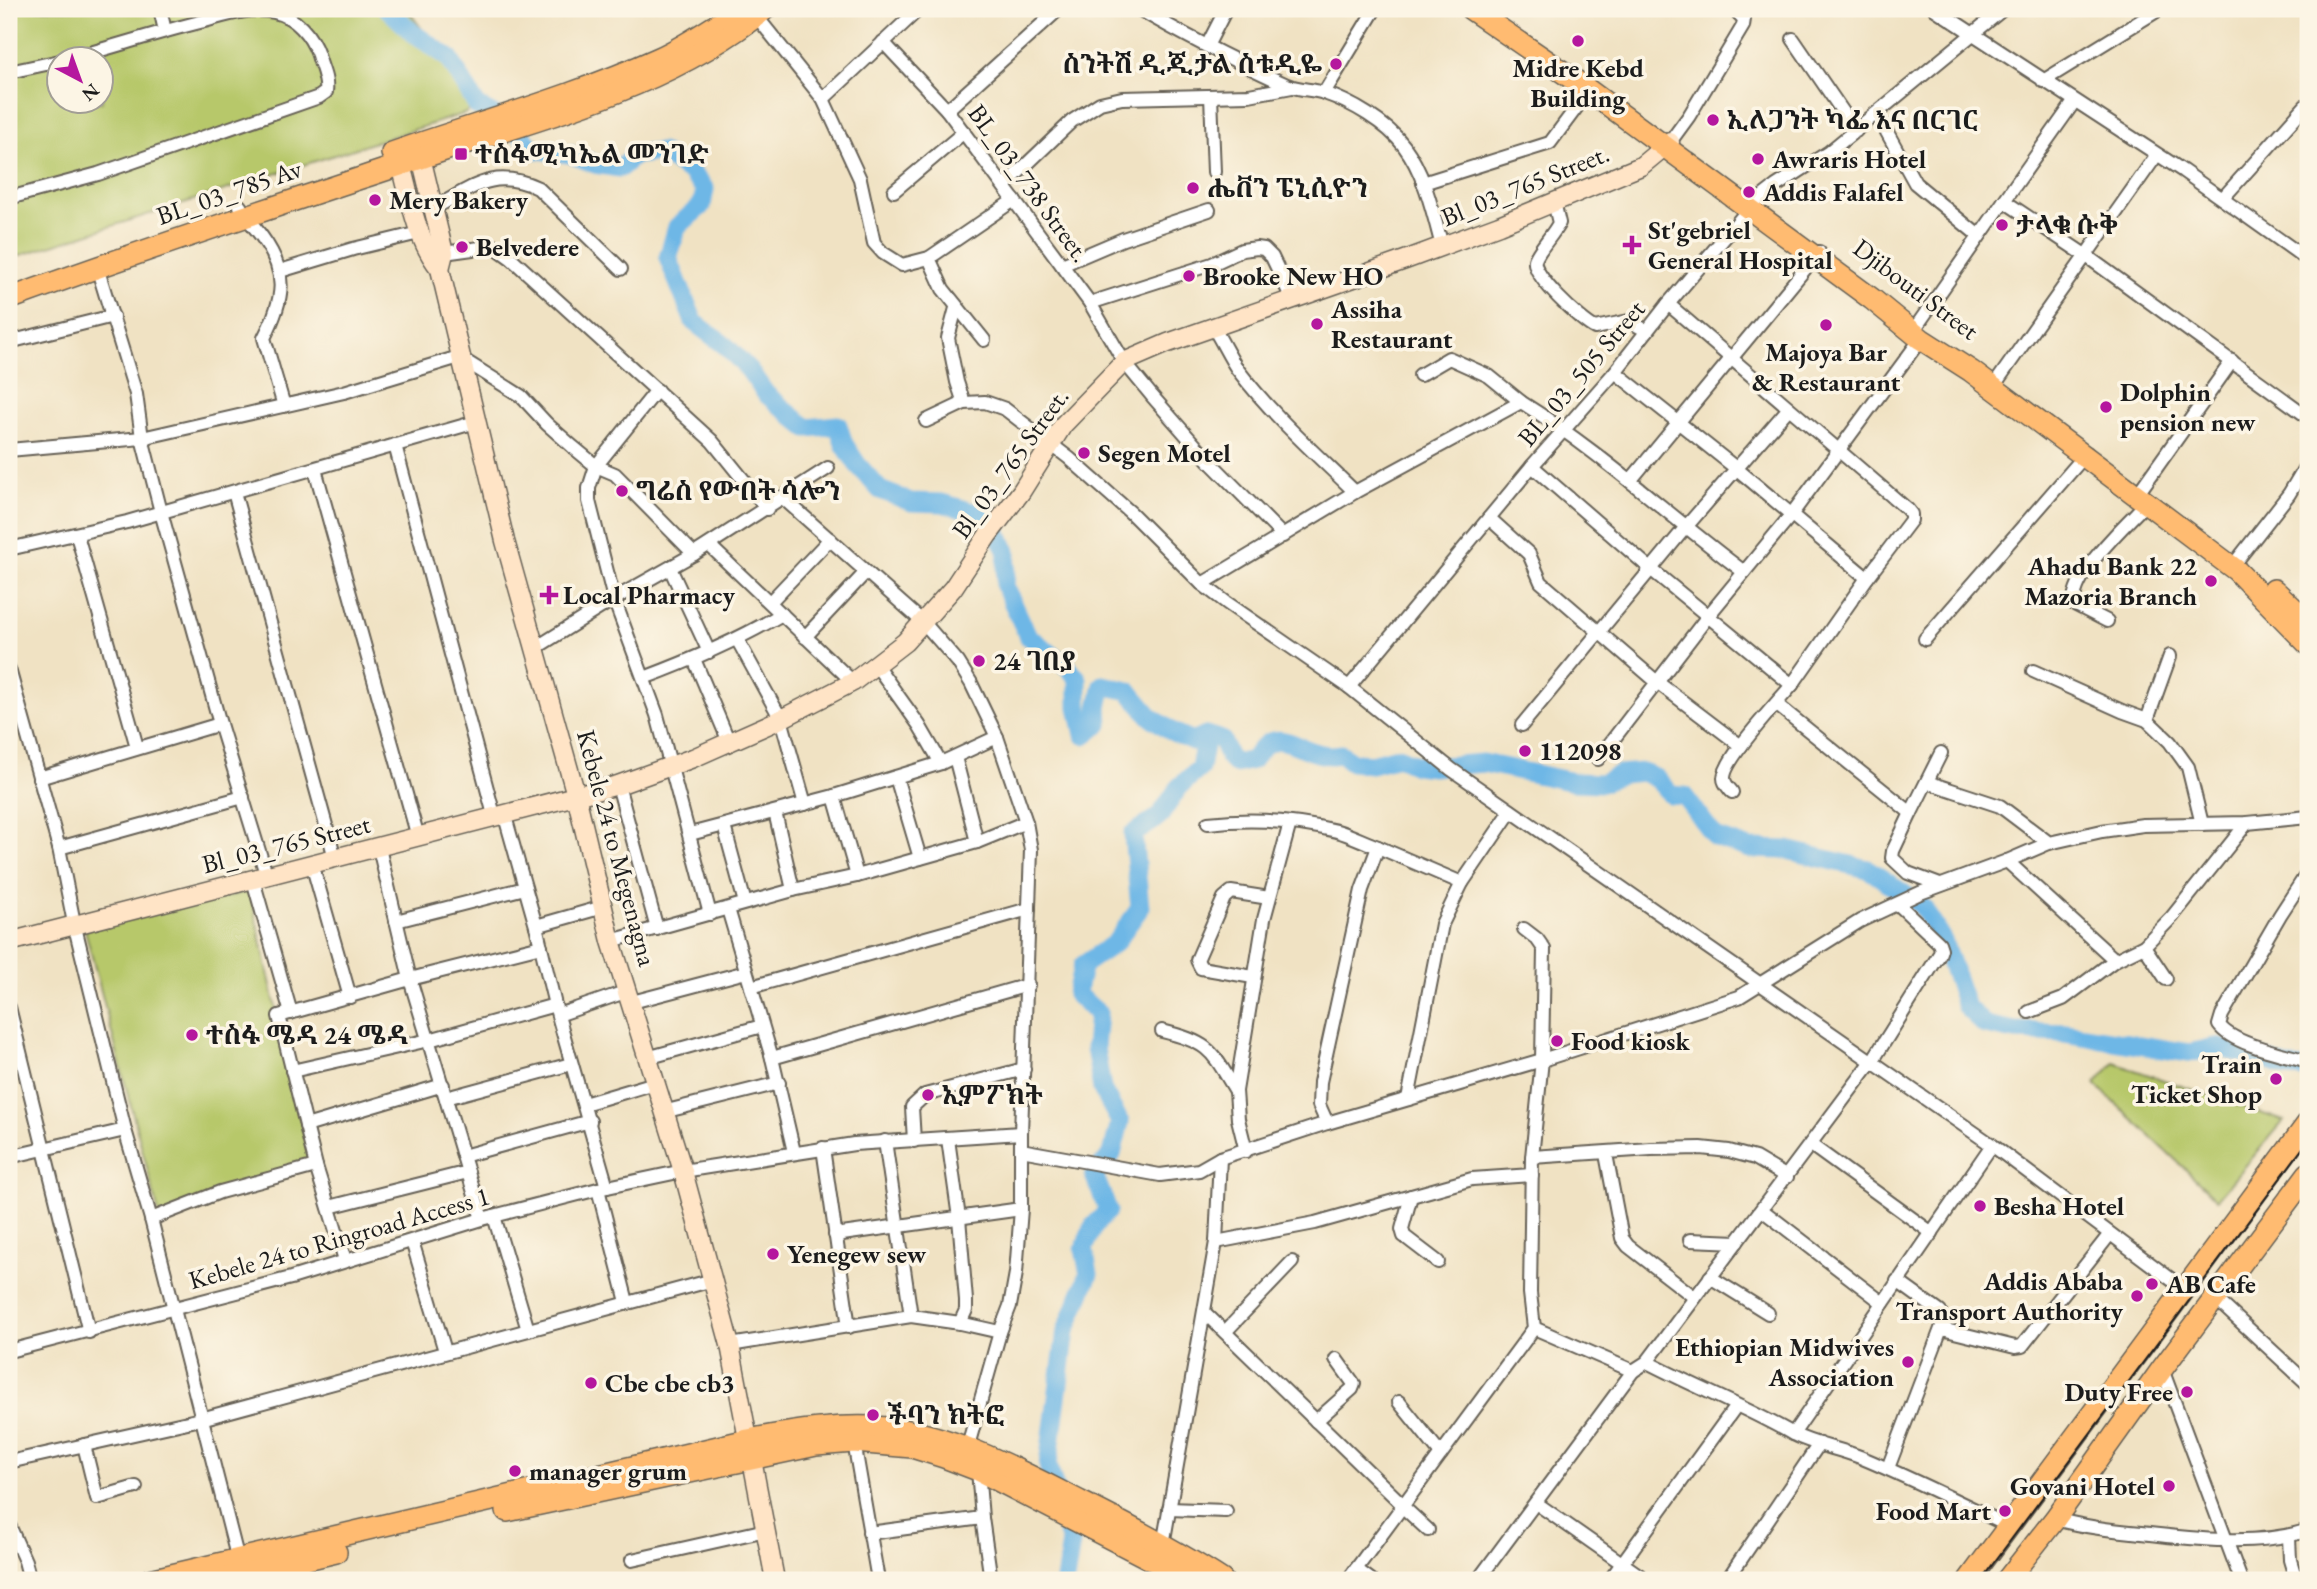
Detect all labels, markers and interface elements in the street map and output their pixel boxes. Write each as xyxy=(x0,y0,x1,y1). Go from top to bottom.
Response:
marker: Midre Kebd Building xyxy=(1570,33,1586,49)
north arrow xyxy=(46,46,116,116)
place label: ስንትሽ ዲጂታል ስቱዲዬ xyxy=(1063,47,1322,81)
place label: Midre Kebd Building xyxy=(1512,51,1644,115)
marker: ስንትሽ ዲጂታል ስቱዲዬ xyxy=(1328,56,1344,72)
text: N xyxy=(76,78,105,107)
street label: BL_03_738 Street. xyxy=(960,97,1098,269)
place label: ኢለጋንት ካፌ እና በርገር xyxy=(1727,103,1978,137)
marker: ኢለጋንት ካፌ እና በርገር xyxy=(1705,112,1721,128)
street label: Bl_03_765 Street. xyxy=(1436,136,1614,234)
place label: ተስፋሚካኤል መንገድ xyxy=(475,137,709,171)
place label: Awraris Hotel xyxy=(1771,142,1926,176)
marker: ተስፋሚካኤል መንገድ xyxy=(453,146,469,162)
street label: BL_03_785 Av xyxy=(152,151,307,233)
marker: Awraris Hotel xyxy=(1750,151,1766,167)
place label: ሔቨን ፔኒሲዮን xyxy=(1207,171,1368,205)
place label: Addis Falafel xyxy=(1762,175,1904,209)
marker: ሔቨን ፔኒሲዮን xyxy=(1185,180,1201,196)
place label: Mery Bakery xyxy=(389,183,529,217)
marker: Addis Falafel xyxy=(1741,184,1757,200)
marker: Mery Bakery xyxy=(367,192,383,208)
place label: ታላቁ ሱቅ xyxy=(2016,208,2118,242)
place label: St'gebriel General Hospital xyxy=(1648,213,1833,277)
marker: ታላቁ ሱቅ xyxy=(1994,217,2010,233)
place label: Belvedere xyxy=(476,230,579,264)
street label: Djibouti Street xyxy=(1846,231,1986,347)
marker: St'gebriel General Hospital xyxy=(1622,235,1642,255)
marker: Belvedere xyxy=(454,239,470,255)
place label: Brooke New HO xyxy=(1203,259,1383,293)
marker: Brooke New HO xyxy=(1181,268,1197,284)
place label: Assiha Restaurant xyxy=(1330,292,1453,356)
street label: BL_03_505 Street xyxy=(1510,293,1652,453)
marker: Assiha Restaurant xyxy=(1309,316,1325,332)
marker: Majoya Bar & Restaurant xyxy=(1818,317,1834,333)
place label: Majoya Bar & Restaurant xyxy=(1752,335,1901,399)
place label: Dolphin pension new xyxy=(2120,375,2256,439)
street label: Bl_03_765 Street. xyxy=(944,381,1076,545)
marker: Dolphin pension new xyxy=(2098,399,2114,415)
place label: Segen Motel xyxy=(1098,436,1231,470)
marker: Segen Motel xyxy=(1076,445,1092,461)
place label: ግሬስ የውበት ሳሎን xyxy=(636,474,841,508)
marker: ግሬስ የውበት ሳሎን xyxy=(614,483,630,499)
place label: Ahadu Bank 22 Mazoria Branch xyxy=(2024,549,2197,613)
marker: Ahadu Bank 22 Mazoria Branch xyxy=(2203,573,2219,589)
place label: Local Pharmacy xyxy=(563,578,735,612)
marker: Local Pharmacy xyxy=(541,587,557,603)
place label: 24 ገበያ xyxy=(993,644,1076,678)
marker: 24 ገበያ xyxy=(971,653,987,669)
street label: Kebele 24 to Megenagna xyxy=(569,726,665,971)
place label: 112098 xyxy=(1539,734,1622,768)
marker: 112098 xyxy=(1517,743,1533,759)
street label: Bl_03_765 Street xyxy=(198,807,374,881)
place label: ተስፋ ሜዳ 24 ሜዳ xyxy=(206,1018,408,1052)
place label: Food kiosk xyxy=(1571,1024,1690,1058)
marker: ተስፋ ሜዳ 24 ሜዳ xyxy=(184,1027,200,1043)
marker: Food kiosk xyxy=(1549,1033,1565,1049)
place label: Train Ticket Shop xyxy=(2131,1047,2262,1111)
marker: Train Ticket Shop xyxy=(2268,1071,2284,1087)
place label: ኢምፖክት xyxy=(942,1078,1043,1112)
marker: ኢምፖክት xyxy=(920,1087,936,1103)
street label: Kebele 24 to Ringroad Access 1 xyxy=(184,1179,494,1297)
place label: Besha Hotel xyxy=(1994,1189,2124,1223)
marker: Besha Hotel xyxy=(1972,1198,1988,1214)
place label: Yenegew sew xyxy=(787,1237,927,1271)
marker: Yenegew sew xyxy=(765,1246,781,1262)
place label: Addis Ababa Transport Authority xyxy=(1895,1264,2124,1328)
place label: AB Cafe xyxy=(2165,1267,2256,1301)
marker: AB Cafe xyxy=(2144,1276,2160,1292)
marker: Addis Ababa Transport Authority xyxy=(2129,1288,2145,1304)
place label: Ethiopian Midwives Association xyxy=(1675,1330,1894,1394)
marker: Ethiopian Midwives Association xyxy=(1900,1354,1916,1370)
place label: Cbe cbe cb3 xyxy=(605,1366,735,1400)
marker: Cbe cbe cb3 xyxy=(583,1375,599,1391)
place label: Duty Free xyxy=(2064,1375,2173,1409)
marker: Duty Free xyxy=(2179,1384,2195,1400)
place label: ችባን ክትፎ xyxy=(887,1398,1004,1432)
marker: ችባን ክትፎ xyxy=(865,1407,881,1423)
place label: manager grum xyxy=(529,1454,687,1488)
marker: manager grum xyxy=(507,1463,523,1479)
place label: Govani Hotel xyxy=(2010,1469,2155,1503)
marker: Govani Hotel xyxy=(2161,1478,2177,1494)
place label: Food Mart xyxy=(1876,1494,1991,1528)
marker: Food Mart xyxy=(1997,1503,2013,1519)

